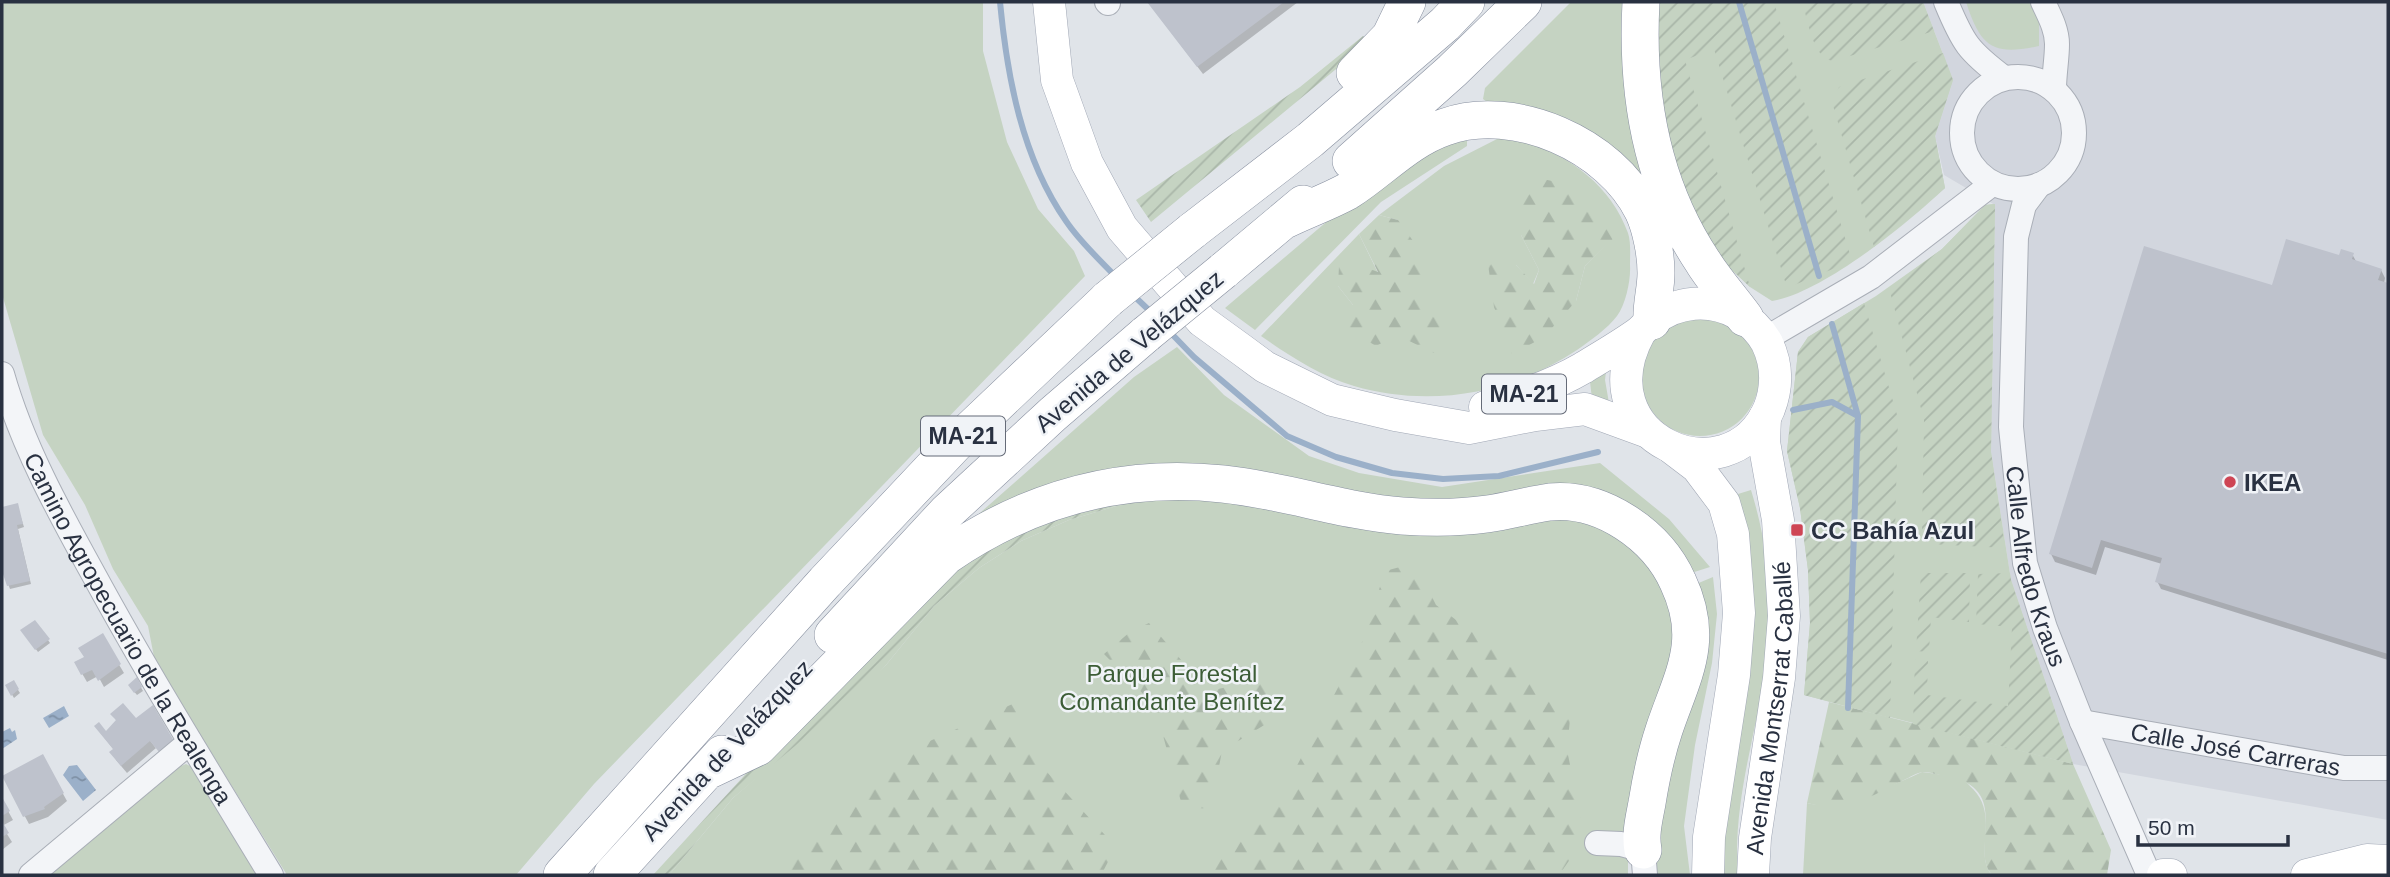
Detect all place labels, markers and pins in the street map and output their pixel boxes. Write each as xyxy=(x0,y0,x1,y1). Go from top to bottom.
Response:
place label: IKEA xyxy=(2244,469,2301,496)
marker: IKEA xyxy=(2222,474,2238,490)
place label: CC Bahía Azul xyxy=(1811,517,1974,544)
marker: CC Bahía Azul xyxy=(1789,522,1805,538)

